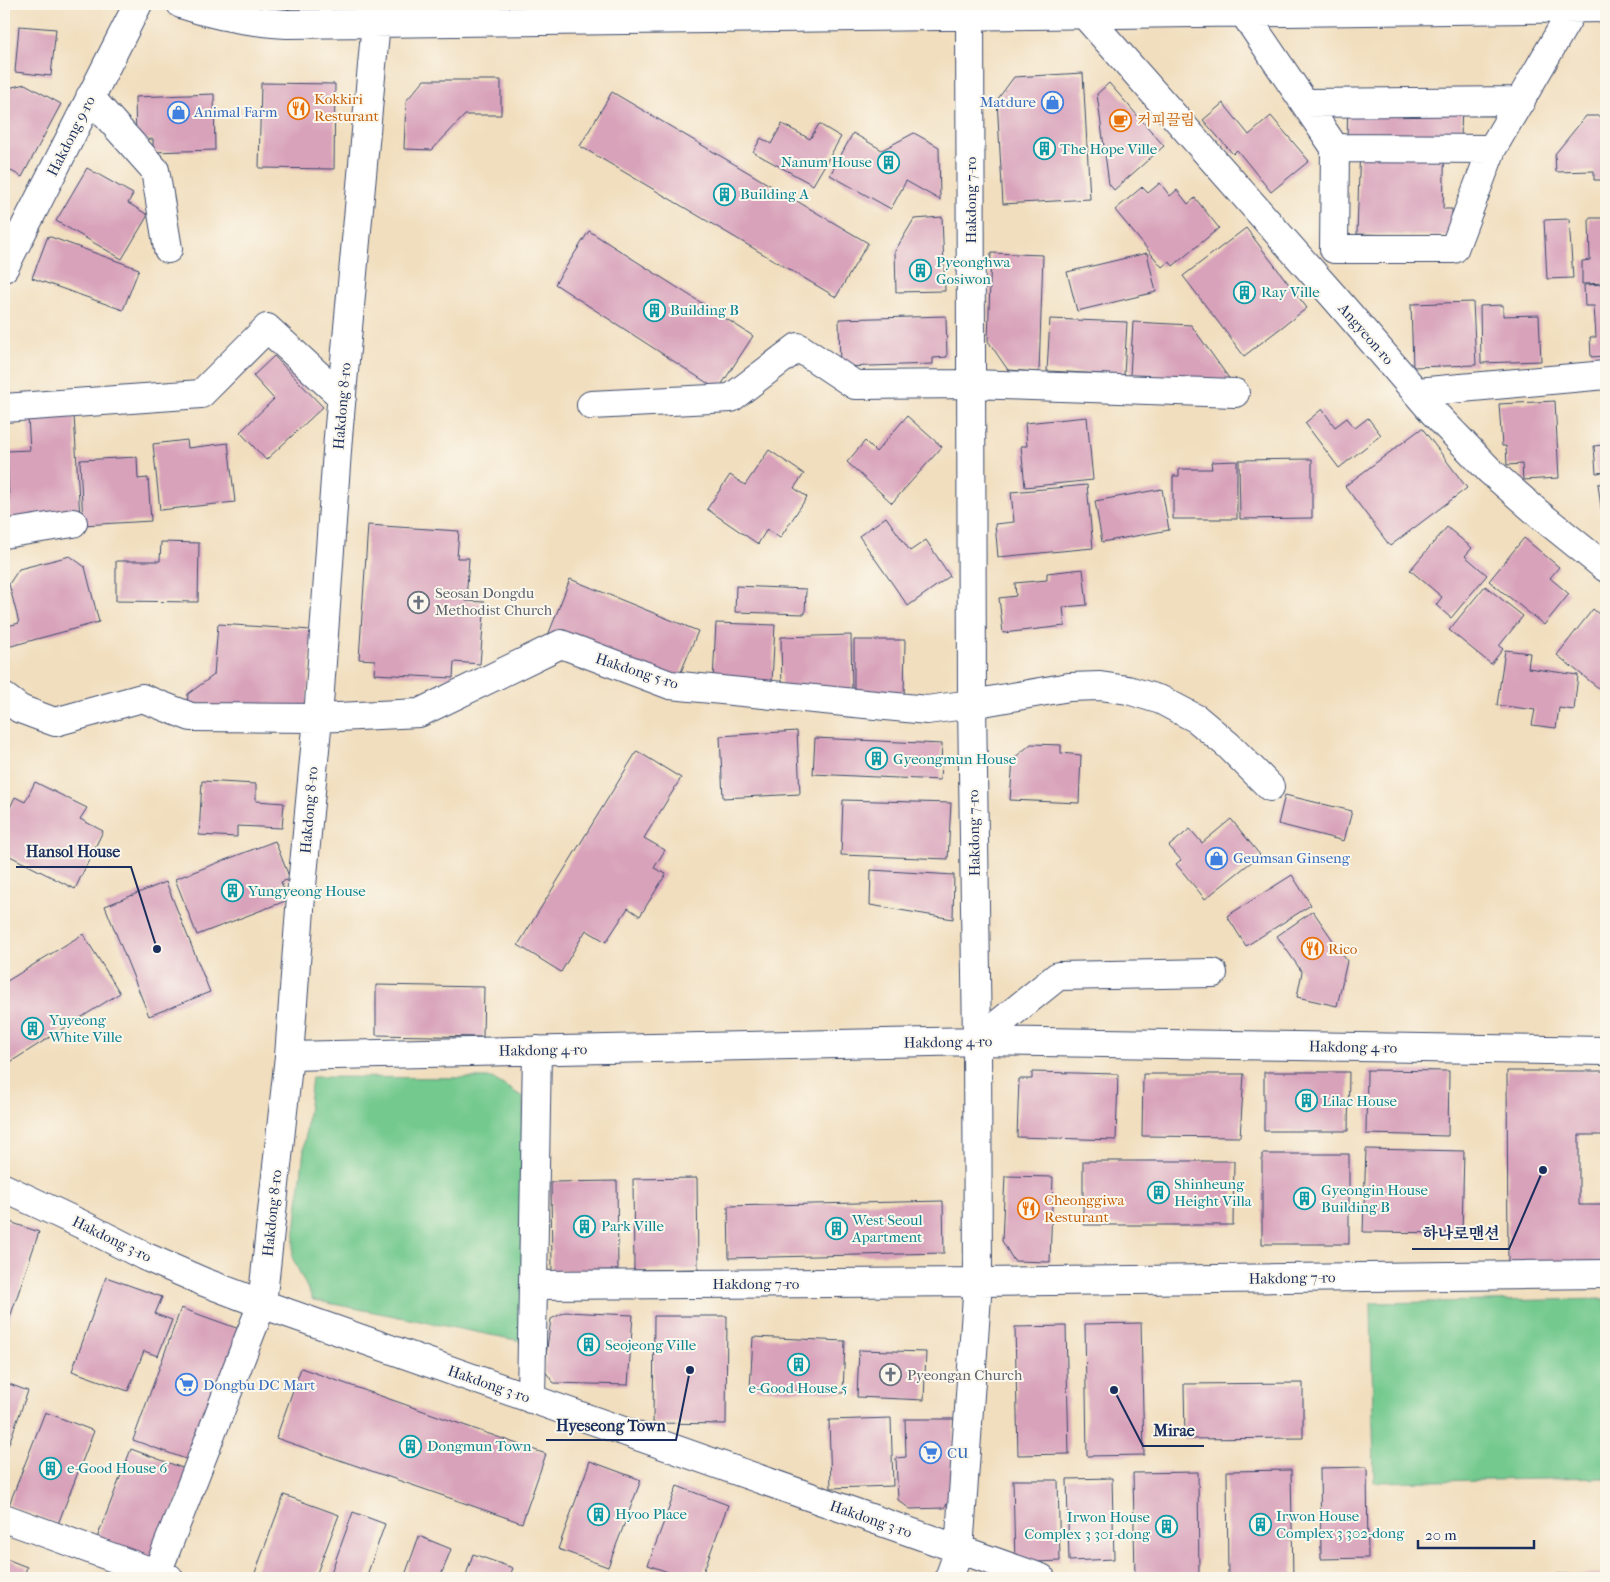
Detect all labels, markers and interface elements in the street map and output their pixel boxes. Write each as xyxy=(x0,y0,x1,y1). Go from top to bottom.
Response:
place label: Kokkiri Resturant xyxy=(314,90,379,125)
shop icon: Matdure xyxy=(1040,90,1064,114)
street label: Hakdong 9-ro xyxy=(43,93,99,179)
place label: Matdure xyxy=(980,93,1037,111)
restaurant icon: Kokkiri Resturant xyxy=(286,96,310,120)
shop icon: Animal Farm xyxy=(166,100,190,124)
place label: Animal Farm xyxy=(193,103,278,121)
cafe icon: 커피끌림 xyxy=(1109,108,1133,132)
place label: 커피끌림 xyxy=(1137,111,1195,129)
building icon: The Hope Ville xyxy=(1032,137,1056,161)
place label: The Hope Ville xyxy=(1060,140,1158,158)
building icon: Nanum House xyxy=(876,150,900,174)
place label: Nanum House xyxy=(781,153,873,171)
street label: Hakdong 7-ro xyxy=(962,156,980,243)
building icon: Building A xyxy=(712,182,736,206)
place label: Building A xyxy=(740,185,809,203)
place label: Pyeonghwa Gosiwon xyxy=(936,253,1011,288)
building icon: Pyeonghwa Gosiwon xyxy=(908,259,932,283)
building icon: Ray Ville xyxy=(1233,280,1257,304)
place label: Ray Ville xyxy=(1261,283,1320,301)
building icon: Building B xyxy=(642,298,666,322)
street label: Angyeon-ro xyxy=(1334,299,1398,369)
place label: Building B xyxy=(670,301,739,319)
street label: Hakdong 8-ro xyxy=(329,361,355,450)
place label: Seosan Dongdu Methodist Church xyxy=(435,584,553,619)
church icon: Seosan Dongdu Methodist Church xyxy=(407,590,431,614)
street label: Hakdong 5-ro xyxy=(593,649,681,693)
building icon: Gyeongmun House xyxy=(865,747,889,771)
place label: Gyeongmun House xyxy=(893,750,1017,768)
street label: Hakdong 8-ro xyxy=(296,765,322,854)
street label: Hakdong 7-ro xyxy=(964,789,984,877)
callout: Hansol House xyxy=(16,836,131,867)
text: Hansol House xyxy=(26,842,120,861)
shop icon: Geumsan Ginseng xyxy=(1205,846,1229,870)
place label: Geumsan Ginseng xyxy=(1233,849,1351,867)
building icon: Yungyeong House xyxy=(220,879,244,903)
place label: Yungyeong House xyxy=(247,882,366,900)
restaurant icon: Rico xyxy=(1300,937,1324,961)
place label: Rico xyxy=(1328,940,1358,958)
place label: Yuyeong White Ville xyxy=(48,1011,123,1046)
building icon: Yuyeong White Ville xyxy=(21,1017,45,1041)
street label: Hakdong 4-ro xyxy=(904,1032,993,1052)
street label: Hakdong 4-ro xyxy=(1309,1037,1398,1057)
street label: Hakdong 4-ro xyxy=(499,1040,588,1060)
building icon: Lilac House xyxy=(1294,1089,1318,1113)
place label: Lilac House xyxy=(1322,1092,1398,1110)
street label: Hakdong 8-ro xyxy=(258,1168,286,1257)
place label: Shinheung Height Villa xyxy=(1174,1175,1253,1210)
building icon: Shinheung Height Villa xyxy=(1146,1181,1170,1205)
place label: Gyeongin House Building B xyxy=(1321,1181,1428,1216)
building icon: Gyeongin House Building B xyxy=(1293,1187,1317,1211)
place label: Cheonggiwa Resturant xyxy=(1044,1191,1125,1226)
restaurant icon: Cheonggiwa Resturant xyxy=(1016,1197,1040,1221)
place label: West Seoul Apartment xyxy=(851,1211,923,1246)
street label: Hakdong 3-ro xyxy=(69,1212,155,1266)
building icon: Park Ville xyxy=(573,1214,597,1238)
place label: Park Ville xyxy=(601,1217,664,1235)
building icon: West Seoul Apartment xyxy=(824,1217,848,1241)
callout: 하나로맨션 xyxy=(1412,1218,1509,1249)
text: 하나로맨션 xyxy=(1422,1224,1500,1243)
street label: Hakdong 7-ro xyxy=(1248,1268,1336,1288)
street label: Hakdong 7-ro xyxy=(713,1275,800,1293)
building icon: Seojeong Ville xyxy=(577,1333,601,1357)
place label: Seojeong Ville xyxy=(605,1336,697,1354)
building icon: e-Good House 5 xyxy=(786,1353,810,1377)
street label: Hakdong 3-ro xyxy=(445,1362,533,1407)
church icon: Pyeongan Church xyxy=(879,1363,903,1387)
place label: Pyeongan Church xyxy=(907,1366,1023,1384)
supermarket icon: Dongbu DC Mart xyxy=(175,1373,199,1397)
place label: Dongbu DC Mart xyxy=(203,1376,316,1394)
place label: e-Good House 5 xyxy=(749,1379,847,1397)
callout: Hyeseong Town xyxy=(546,1409,676,1440)
callout: Mirae xyxy=(1143,1415,1204,1446)
text: Hyeseong Town xyxy=(556,1416,667,1436)
text: Mirae xyxy=(1152,1421,1195,1440)
building icon: Dongmun Town xyxy=(399,1434,423,1458)
place label: Dongmun Town xyxy=(427,1437,532,1455)
supermarket icon: CU xyxy=(919,1441,943,1465)
place label: CU xyxy=(947,1444,969,1462)
building icon: e-Good House 6 xyxy=(39,1456,63,1480)
place label: e-Good House 6 xyxy=(67,1459,168,1477)
street label: Hakdong 3-ro xyxy=(827,1497,915,1542)
building icon: Hyoo Place xyxy=(587,1502,611,1526)
place label: Hyoo Place xyxy=(615,1505,687,1523)
place label: Irwon House Complex 3 302-dong xyxy=(1276,1507,1405,1542)
place label: Irwon House Complex 3 301-dong xyxy=(1024,1508,1151,1543)
building icon: Irwon House Complex 3 302-dong xyxy=(1248,1513,1272,1537)
building icon: Irwon House Complex 3 301-dong xyxy=(1154,1514,1178,1538)
scale bar xyxy=(1418,1517,1534,1549)
text: 20 m xyxy=(1425,1526,1457,1544)

